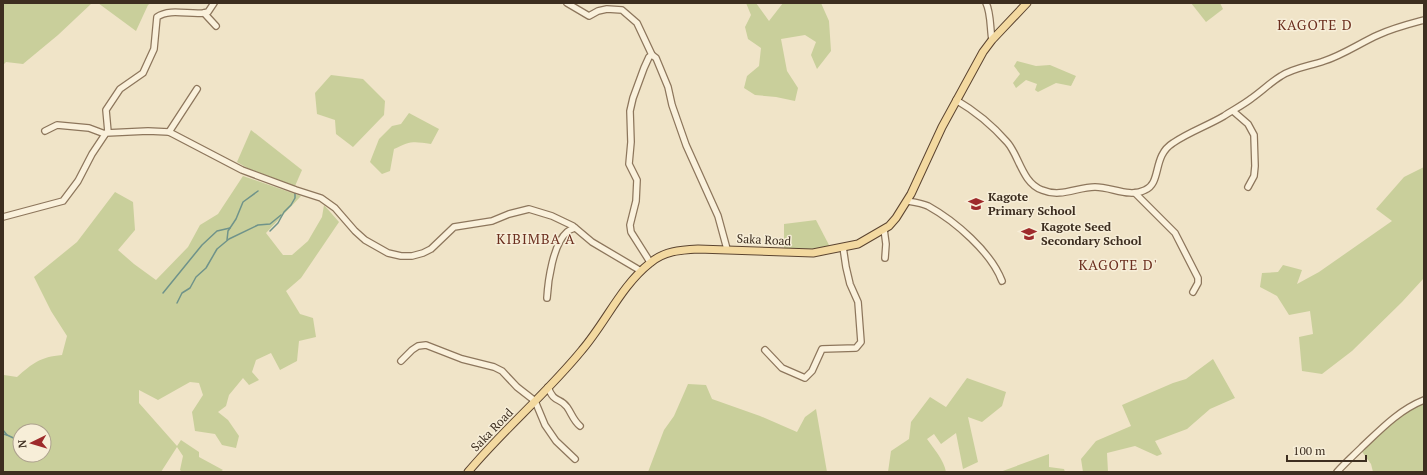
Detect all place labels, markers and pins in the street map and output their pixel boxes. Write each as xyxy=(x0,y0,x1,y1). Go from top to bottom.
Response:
place label: Kagote Primary School xyxy=(988,189,1076,218)
school or university icon: Kagote Primary School xyxy=(967,195,985,213)
place label: Kagote Seed Secondary School xyxy=(1041,219,1142,248)
school or university icon: Kagote Seed Secondary School xyxy=(1020,225,1038,243)

